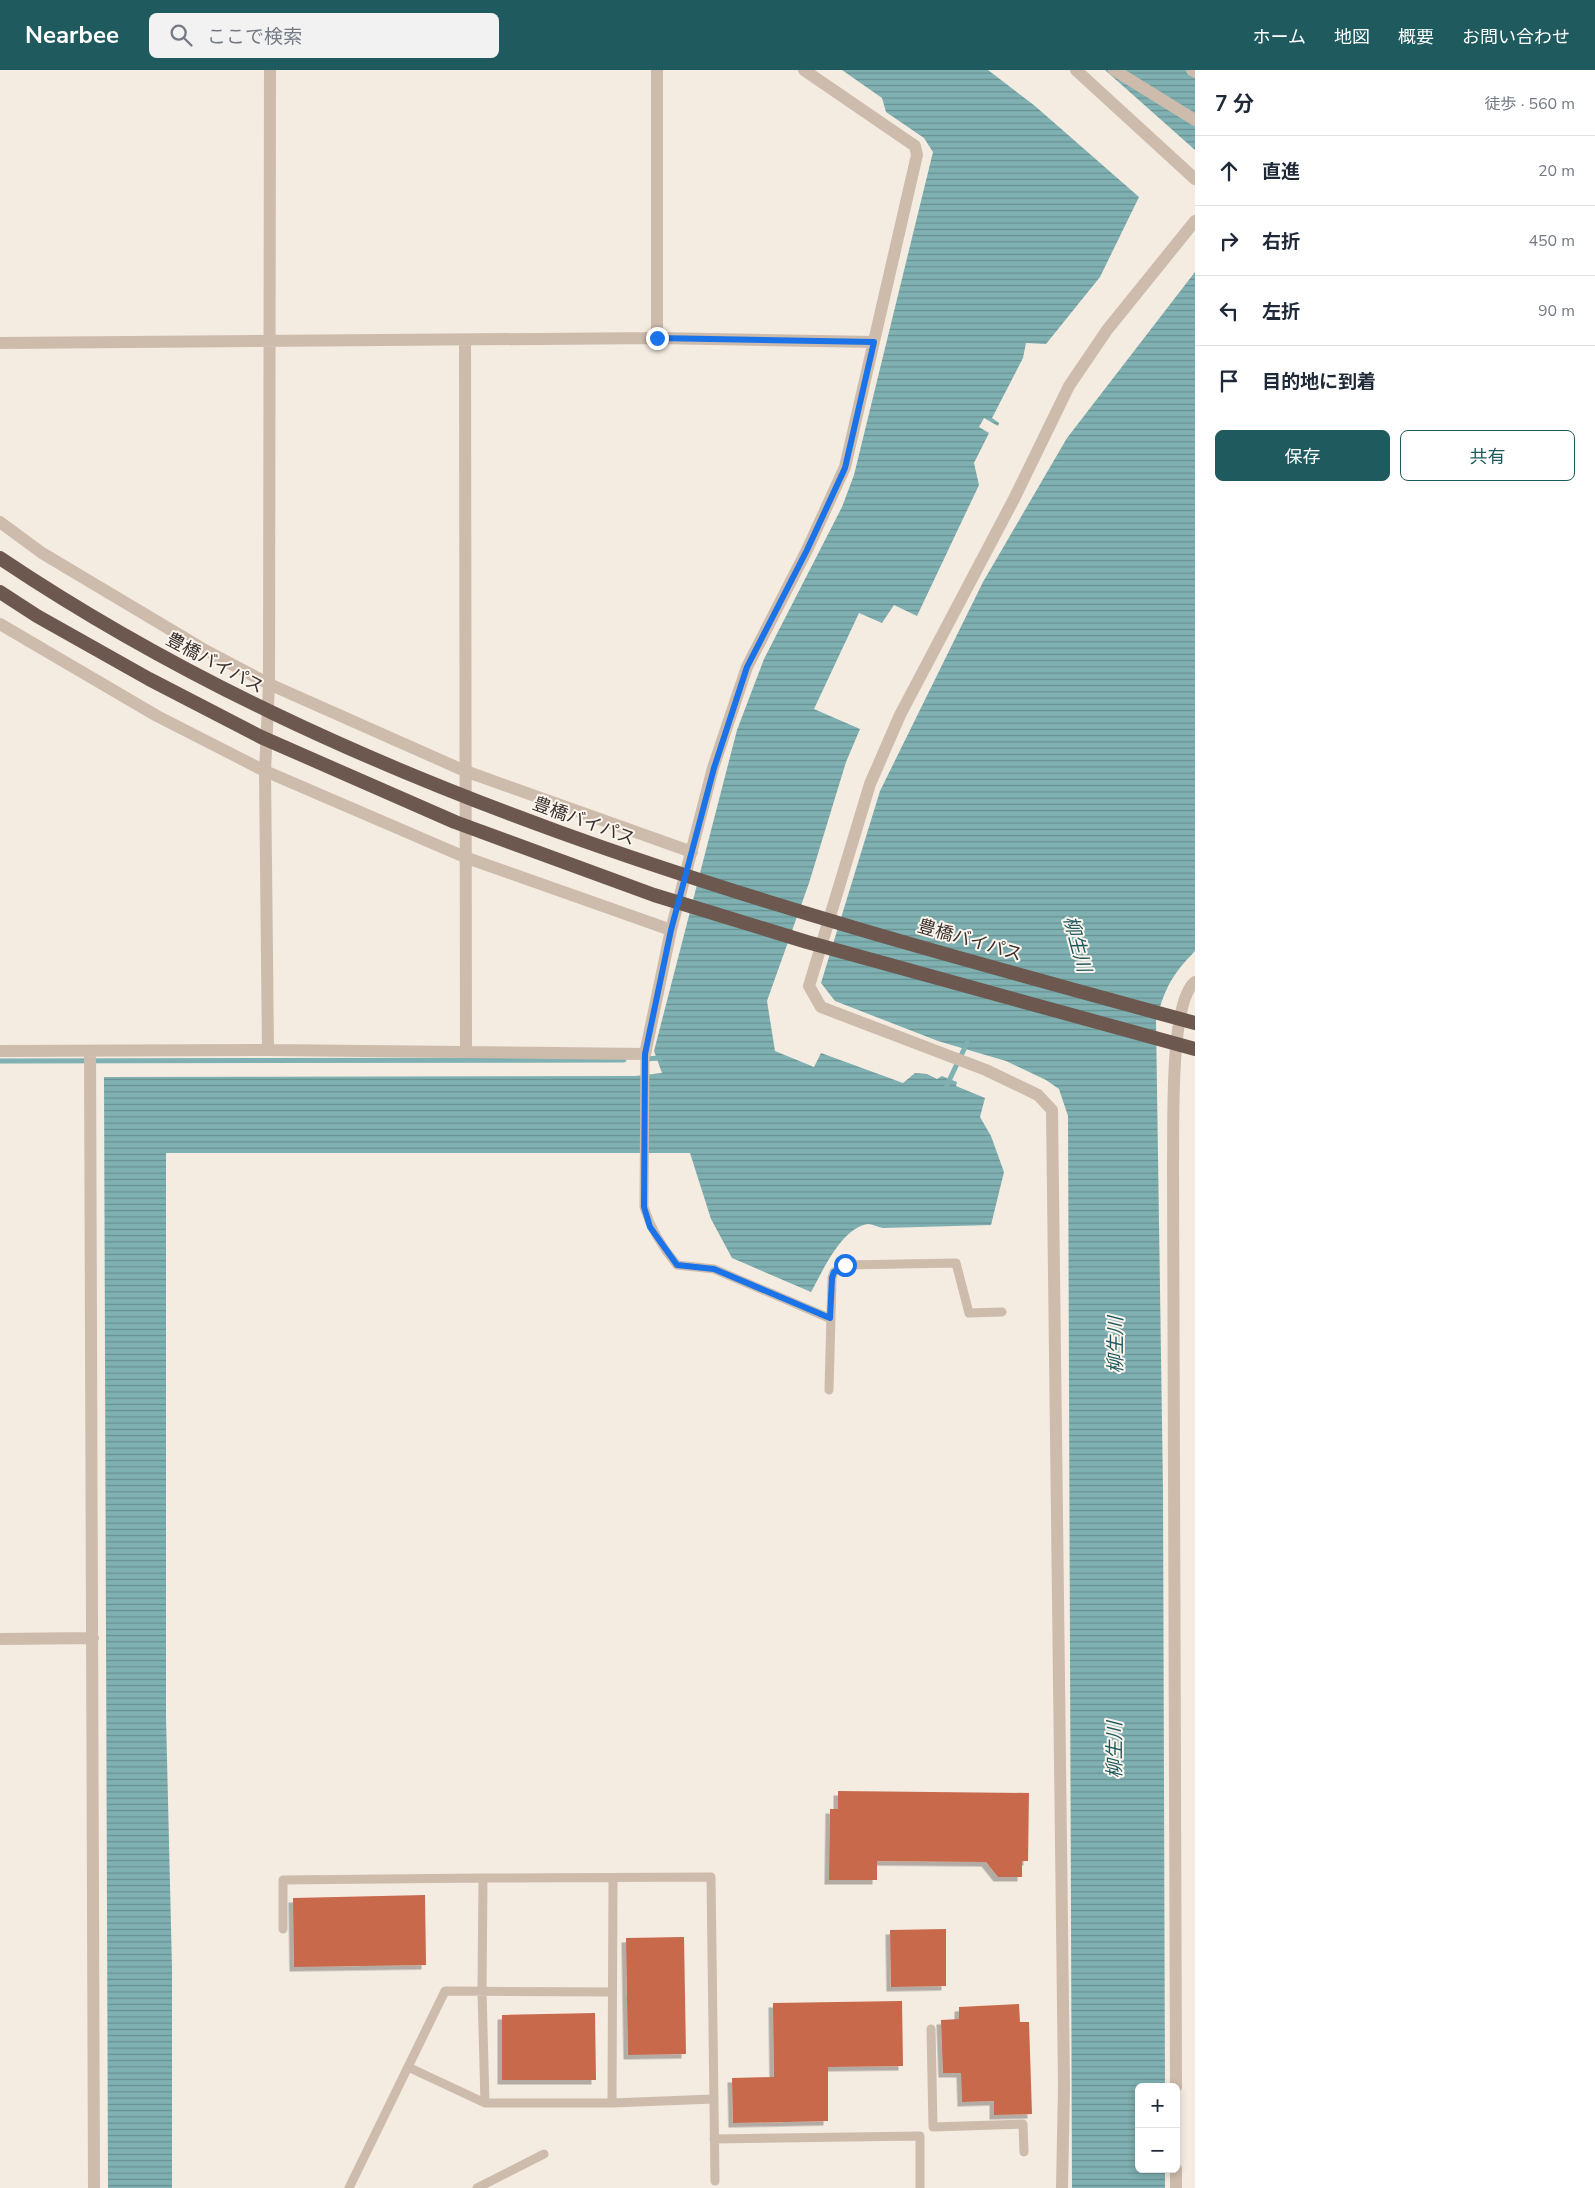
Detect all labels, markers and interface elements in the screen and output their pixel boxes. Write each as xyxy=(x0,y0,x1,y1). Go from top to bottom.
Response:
search box xyxy=(149,13,499,58)
text: Nearbee xyxy=(25,19,119,51)
icon: search xyxy=(167,21,195,49)
text: ここで検索 xyxy=(207,24,302,50)
text: ホーム xyxy=(1253,25,1306,49)
text: 地図 xyxy=(1334,25,1370,49)
text: 概要 xyxy=(1398,25,1434,49)
text: お問い合わせ xyxy=(1462,25,1570,49)
text: 7 分 xyxy=(1215,90,1254,118)
text: 徒歩 · 560 m xyxy=(1485,93,1575,115)
icon: ahead xyxy=(1215,157,1243,185)
text: 直進 xyxy=(1262,159,1300,185)
text: 20 m xyxy=(1538,160,1575,182)
icon: right xyxy=(1215,227,1243,255)
text: 右折 xyxy=(1262,229,1300,255)
text: 450 m xyxy=(1528,230,1575,252)
icon: left xyxy=(1215,297,1243,325)
text: 左折 xyxy=(1262,299,1300,325)
text: 90 m xyxy=(1538,300,1575,322)
route end xyxy=(646,327,669,350)
icon: arrive xyxy=(1215,367,1243,395)
text: 目的地に到着 xyxy=(1262,369,1376,395)
button: 保存 xyxy=(1215,430,1390,481)
button: 共有 xyxy=(1400,430,1575,481)
street label: 豊橋バイパス xyxy=(162,627,268,699)
street label: 豊橋バイパス xyxy=(529,791,639,851)
water label: 柳生川 xyxy=(1057,913,1097,977)
street label: 豊橋バイパス xyxy=(915,914,1025,966)
route start xyxy=(834,1254,857,1277)
water label: 柳生川 xyxy=(1103,1315,1129,1374)
water label: 柳生川 xyxy=(1102,1720,1128,1779)
map controls xyxy=(1135,2083,1180,2173)
button: + xyxy=(1135,2083,1180,2128)
button: − xyxy=(1135,2128,1180,2173)

